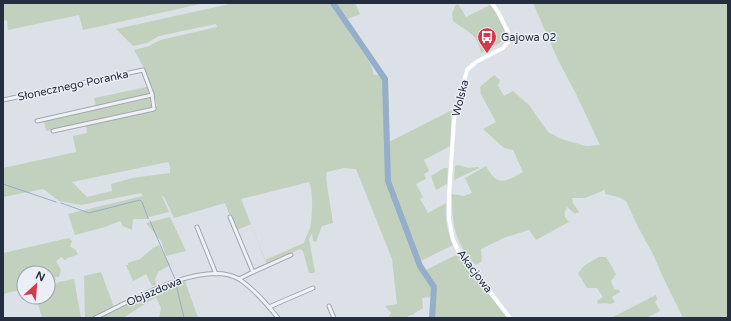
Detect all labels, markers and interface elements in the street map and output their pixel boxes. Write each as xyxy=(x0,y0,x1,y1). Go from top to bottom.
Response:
bus stop icon: Gajowa 02 xyxy=(476,26,498,54)
place label: Gajowa 02 xyxy=(501,31,557,44)
street label: Słonecznego Poranka xyxy=(16,67,130,104)
street label: Wolska xyxy=(450,78,471,118)
street label: Akacjowa xyxy=(454,247,495,295)
north arrow xyxy=(16,265,56,305)
text: N xyxy=(33,269,47,284)
street label: Objazdowa xyxy=(125,274,184,309)

